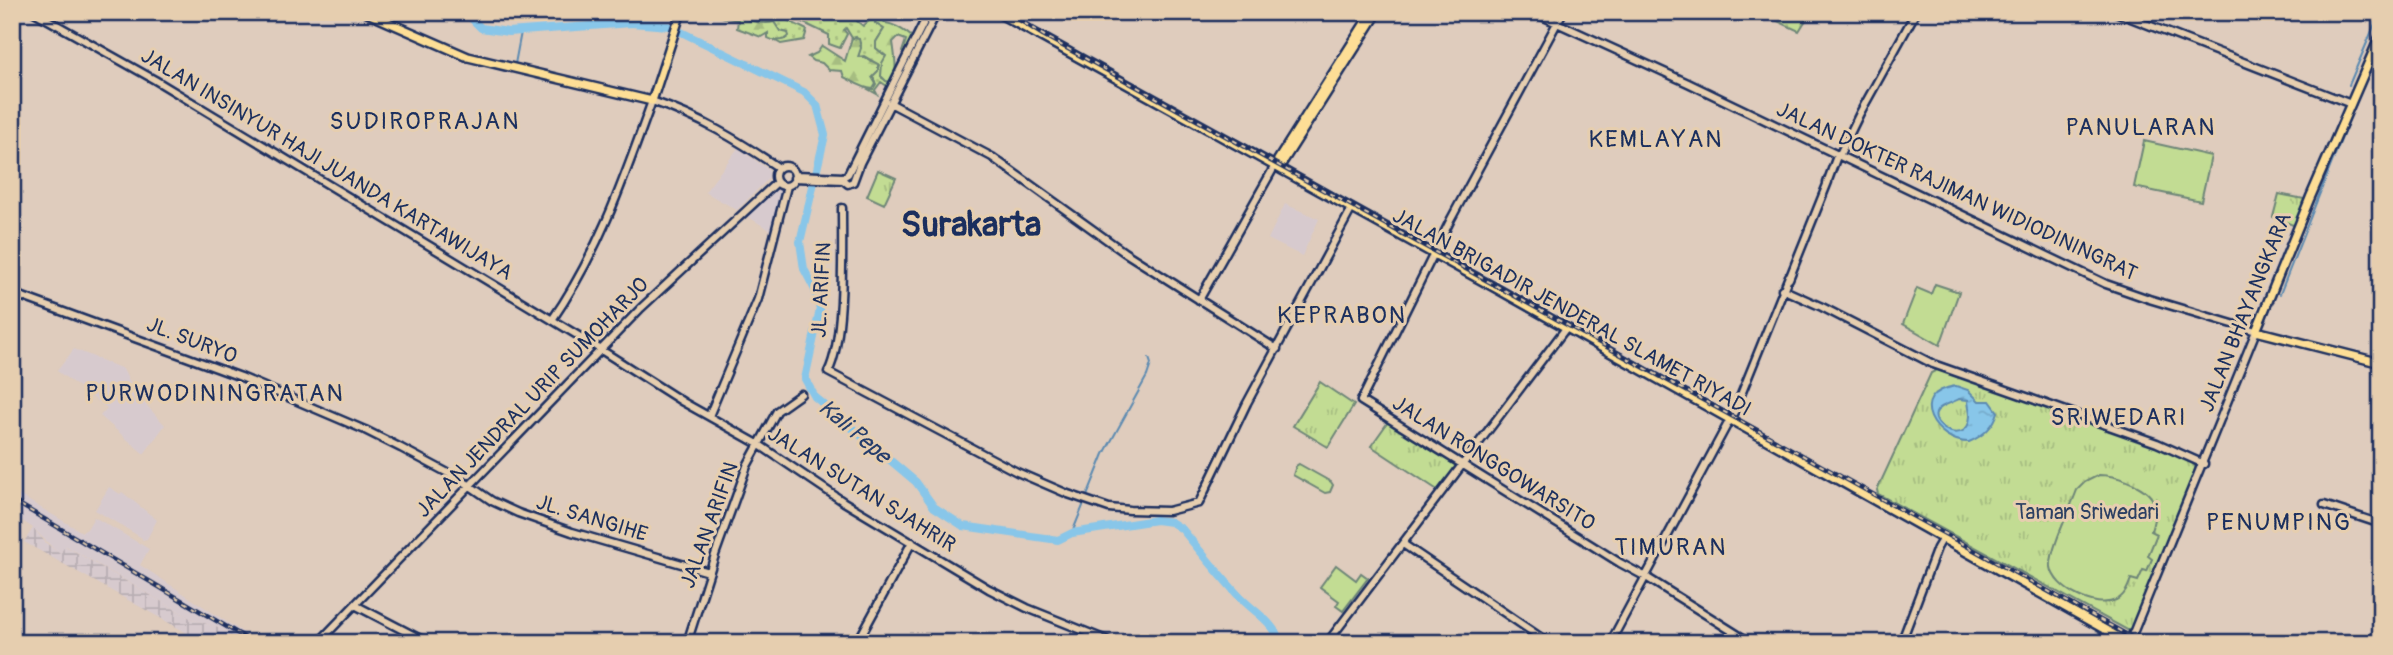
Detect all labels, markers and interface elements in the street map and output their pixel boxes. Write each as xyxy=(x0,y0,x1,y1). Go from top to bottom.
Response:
street label: JALAN INSINYUR HAJI JUANDA KARTAWIJAYA xyxy=(136,42,518,286)
street label: JALAN DOKTER RAJIMAN WIDIODININGRAT xyxy=(1772,96,2142,287)
district label: SUDIROPRAJAN xyxy=(330,107,520,136)
district label: PANULARAN xyxy=(2065,113,2217,142)
district label: KEMLAYAN xyxy=(1588,125,1724,154)
street label: JALAN BRIGADIR JENDERAL SLAMET RIYADI xyxy=(1388,202,1756,423)
district label: Surakarta xyxy=(901,203,1041,247)
street label: JALAN BHAYANGKARA xyxy=(2193,208,2298,416)
street label: JL. ARIFIN xyxy=(806,242,837,338)
street label: JALAN JENDRAL URIP SUMOHARJO xyxy=(410,271,655,523)
district label: KEPRABON xyxy=(1277,301,1407,330)
street label: JL. SURYO xyxy=(143,311,241,370)
district label: PURWODININGRATAN xyxy=(85,379,345,408)
street label: JALAN RONGGOWARSITO xyxy=(1387,390,1600,537)
water label: Kali Pepe xyxy=(813,393,899,472)
district label: SRIWEDARI xyxy=(2051,403,2187,432)
street label: JALAN SUTAN SJAHRIR xyxy=(763,420,961,558)
street label: JALAN ARIFIN xyxy=(674,458,745,592)
street label: JL. SANGIHE xyxy=(533,489,651,548)
park label: Taman Sriwedari xyxy=(2015,499,2159,526)
district label: PENUMPING xyxy=(2206,508,2352,537)
district label: TIMURAN xyxy=(1615,533,1727,562)

